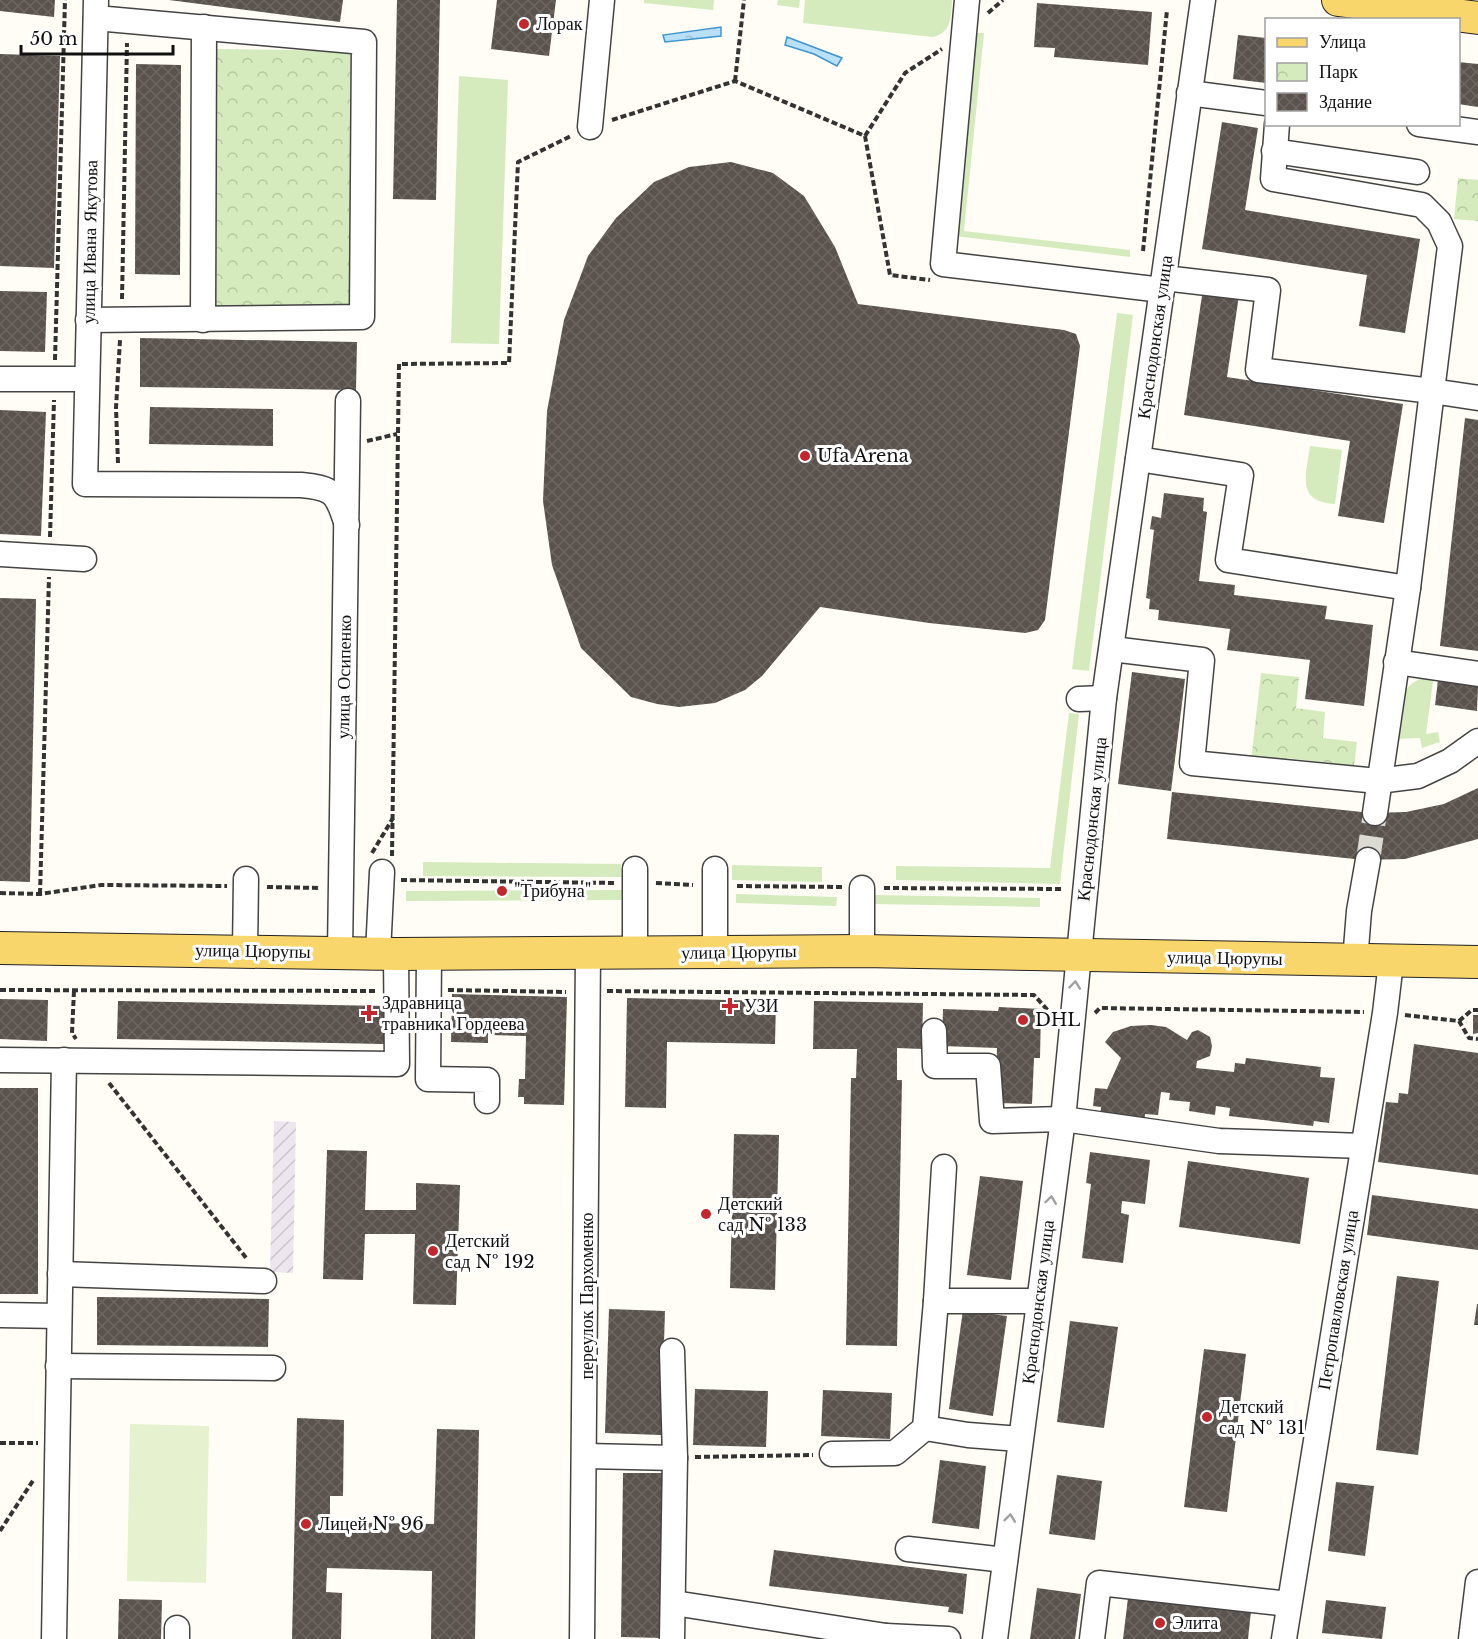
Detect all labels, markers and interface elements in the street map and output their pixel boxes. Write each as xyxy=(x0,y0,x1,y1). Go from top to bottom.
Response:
place label: Лорак xyxy=(536,13,583,35)
marker: Лорак xyxy=(517,17,531,31)
scale bar xyxy=(21,18,172,56)
legend xyxy=(1265,18,1460,126)
text: 50 m xyxy=(30,28,78,50)
text: Улица xyxy=(1319,31,1366,53)
text: Парк xyxy=(1319,61,1358,83)
text: Здание xyxy=(1319,91,1372,113)
street label: улица Ивана Якутова xyxy=(78,160,102,324)
street label: Краснодонская улица xyxy=(1133,254,1177,420)
place label: Ufa Arena xyxy=(817,445,909,467)
marker: Ufa Arena xyxy=(798,449,812,463)
street label: улица Осипенко xyxy=(332,615,356,739)
street label: Краснодонская улица xyxy=(1072,736,1112,902)
place label: "Трибуна" xyxy=(514,880,591,902)
marker: "Трибуна" xyxy=(495,884,509,898)
street label: улица Цюрупы xyxy=(195,939,311,963)
street label: улица Цюрупы xyxy=(681,940,797,964)
street label: улица Цюрупы xyxy=(1167,946,1283,970)
one-way arrow xyxy=(1068,981,1081,990)
place label: Здравница травника Гордеева xyxy=(382,992,524,1035)
place label: УЗИ xyxy=(744,995,779,1017)
marker: УЗИ xyxy=(721,997,739,1015)
marker: Здравница травника Гордеева xyxy=(360,1004,378,1022)
place label: DHL xyxy=(1035,1009,1080,1031)
marker: DHL xyxy=(1016,1013,1030,1027)
place label: Детский сад № 133 xyxy=(718,1193,807,1236)
one-way arrow xyxy=(1045,1196,1057,1205)
marker: Детский сад № 133 xyxy=(699,1207,713,1221)
street label: Петропавловская улица xyxy=(1313,1209,1363,1391)
street label: переулок Пархоменко xyxy=(576,1212,598,1380)
street label: Краснодонская улица xyxy=(1017,1219,1059,1385)
place label: Детский сад № 192 xyxy=(445,1230,535,1273)
marker: Детский сад № 192 xyxy=(426,1244,440,1258)
place label: Детский сад № 131 xyxy=(1219,1396,1305,1439)
marker: Детский сад № 131 xyxy=(1200,1410,1214,1424)
place label: Лицей № 96 xyxy=(318,1513,424,1535)
one-way arrow xyxy=(1003,1514,1016,1523)
marker: Лицей № 96 xyxy=(299,1517,313,1531)
place label: Элита xyxy=(1172,1612,1218,1634)
marker: Элита xyxy=(1153,1616,1167,1630)

